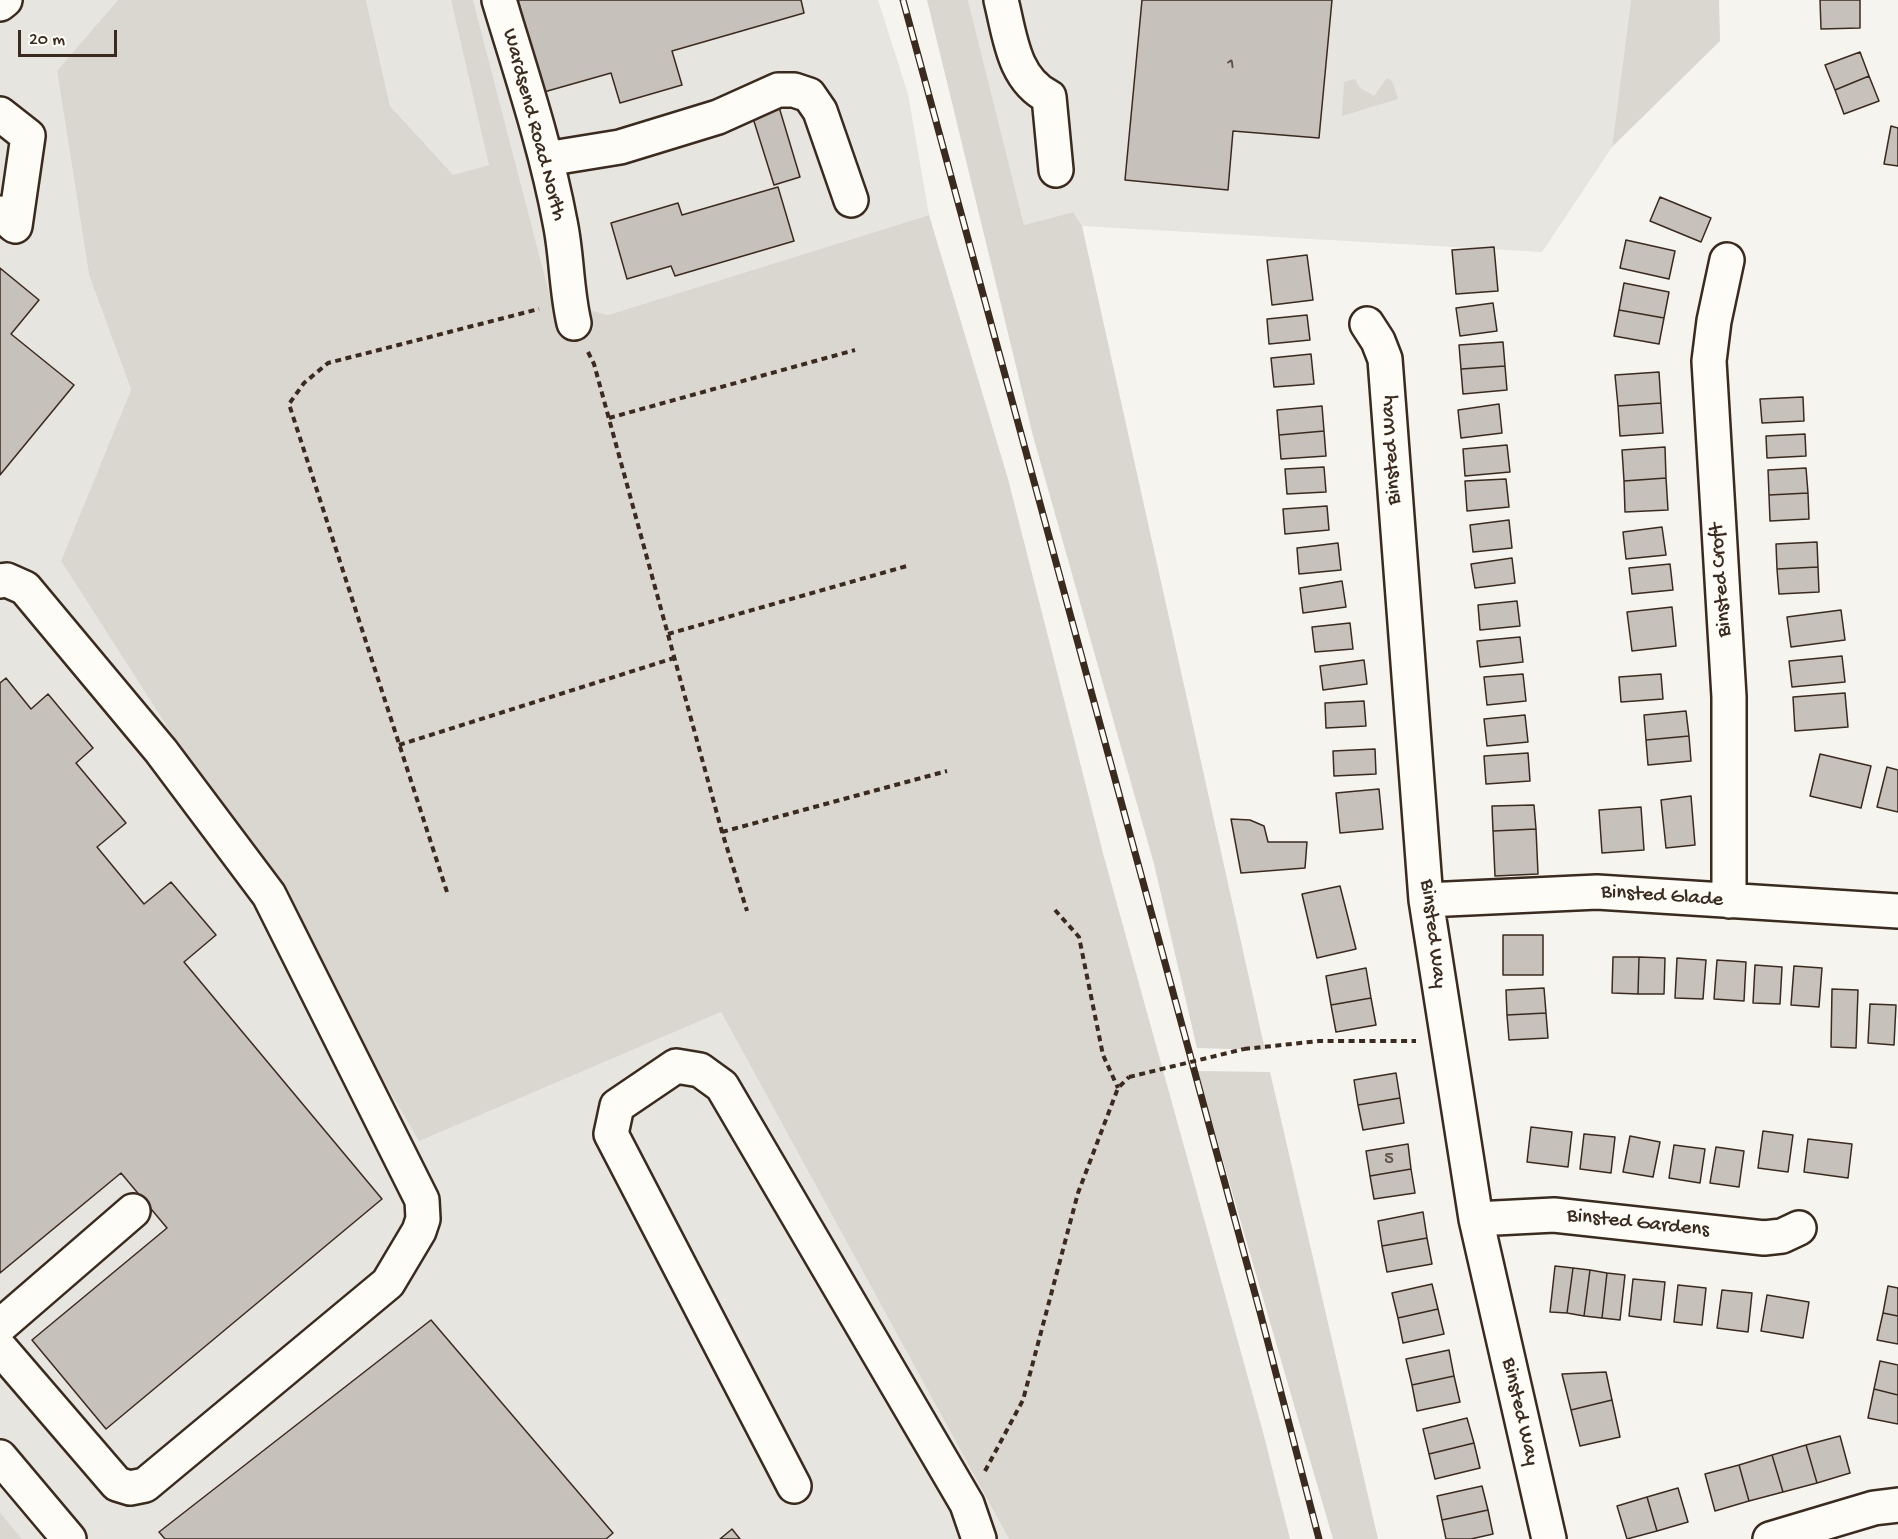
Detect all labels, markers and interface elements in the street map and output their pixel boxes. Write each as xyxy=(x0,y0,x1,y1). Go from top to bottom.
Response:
scale bar xyxy=(21,18,120,56)
street label: Wardsend Road North xyxy=(495,26,571,224)
text: 20 m xyxy=(29,30,65,51)
house number: 1 xyxy=(1227,54,1235,76)
street label: Binsted Way xyxy=(1376,394,1408,506)
street label: Binsted Croft xyxy=(1705,522,1739,638)
street label: Binsted Way xyxy=(1413,878,1451,990)
street label: Binsted Glade xyxy=(1600,880,1724,914)
house number: 5 xyxy=(1384,1149,1394,1171)
street label: Binsted Gardens xyxy=(1566,1204,1710,1244)
street label: Binsted Way xyxy=(1494,1356,1544,1468)

